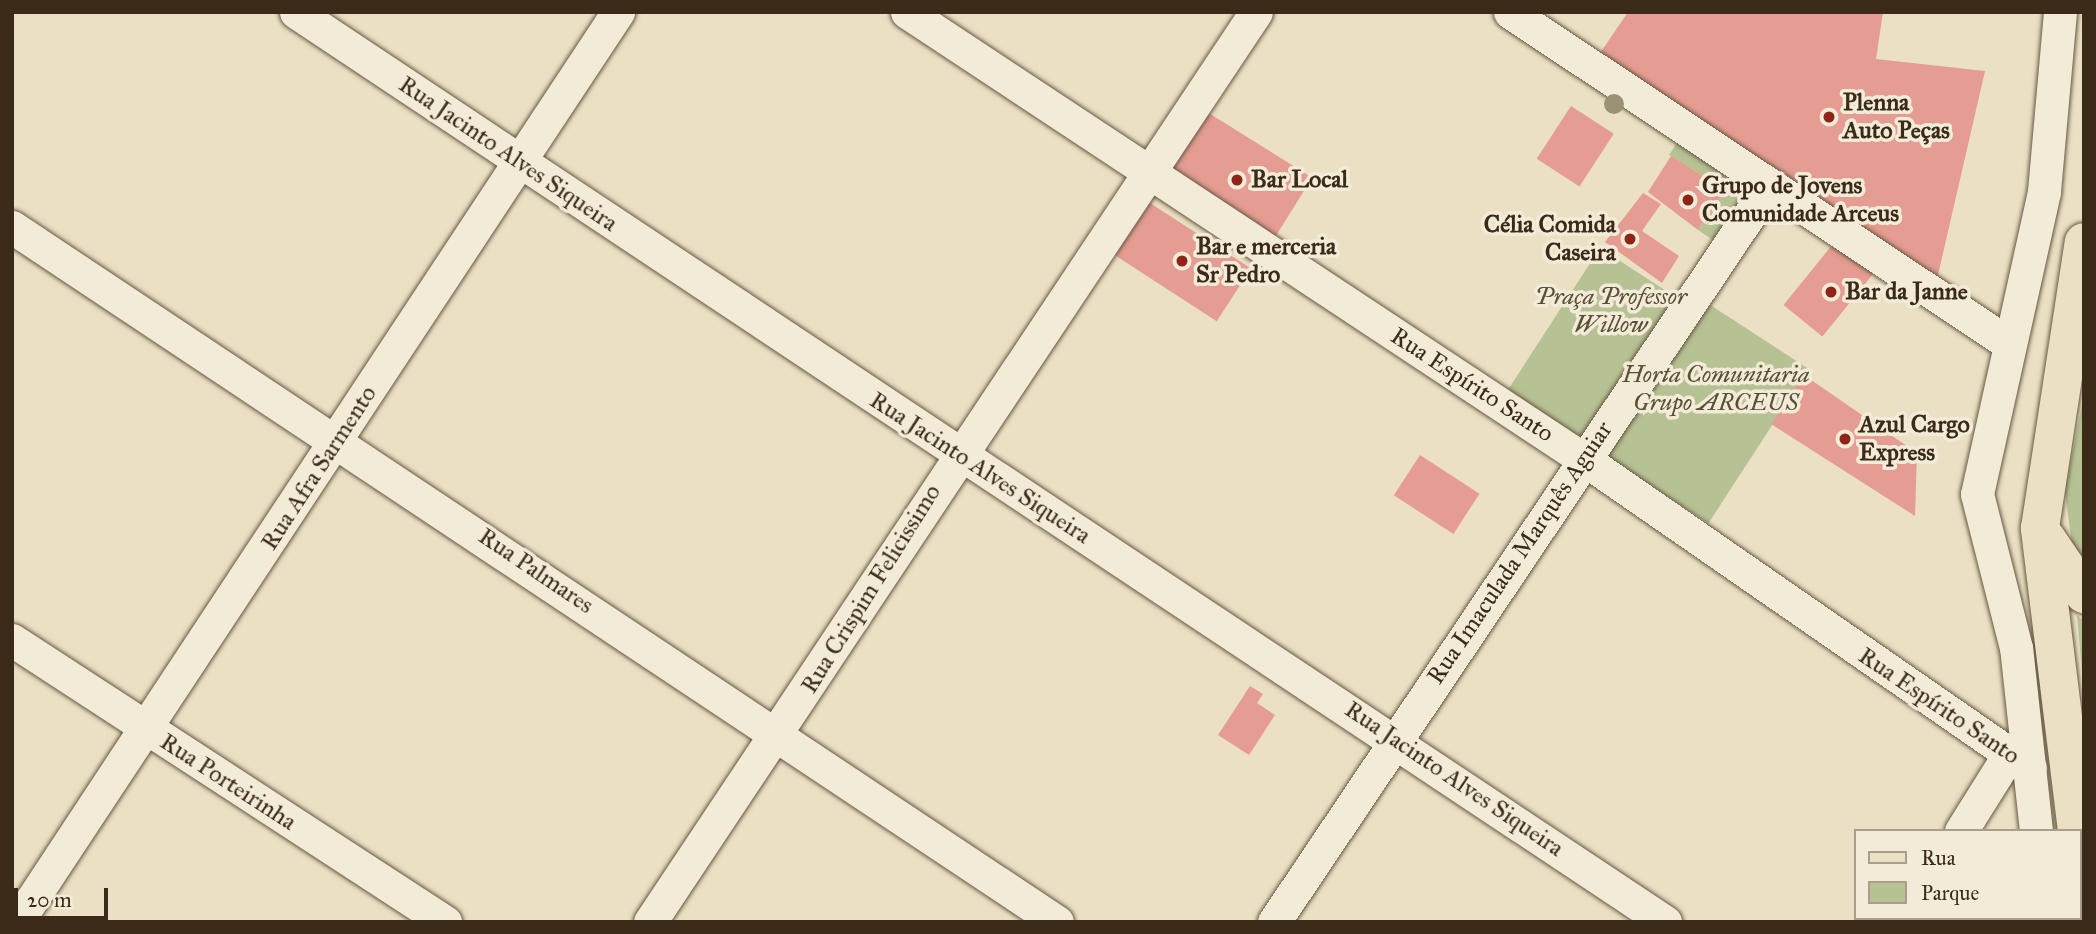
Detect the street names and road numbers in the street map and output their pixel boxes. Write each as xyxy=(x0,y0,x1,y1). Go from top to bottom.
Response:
street label: Rua Jacinto Alves Siqueira xyxy=(393,70,623,238)
street label: Rua Espírito Santo xyxy=(1385,322,1559,448)
street label: Rua Afra Sarmento xyxy=(255,380,383,556)
street label: Rua Jacinto Alves Siqueira xyxy=(864,386,1096,550)
street label: Rua Imaculada Marquês Aguiar xyxy=(1421,416,1619,690)
street label: Rua Crispim Felicissimo xyxy=(795,479,947,699)
street label: Rua Palmares xyxy=(473,522,599,620)
street label: Rua Espírito Santo xyxy=(1853,641,2025,771)
street label: Rua Jacinto Alves Siqueira xyxy=(1339,695,1569,863)
street label: Rua Porteirinha xyxy=(155,727,301,837)

